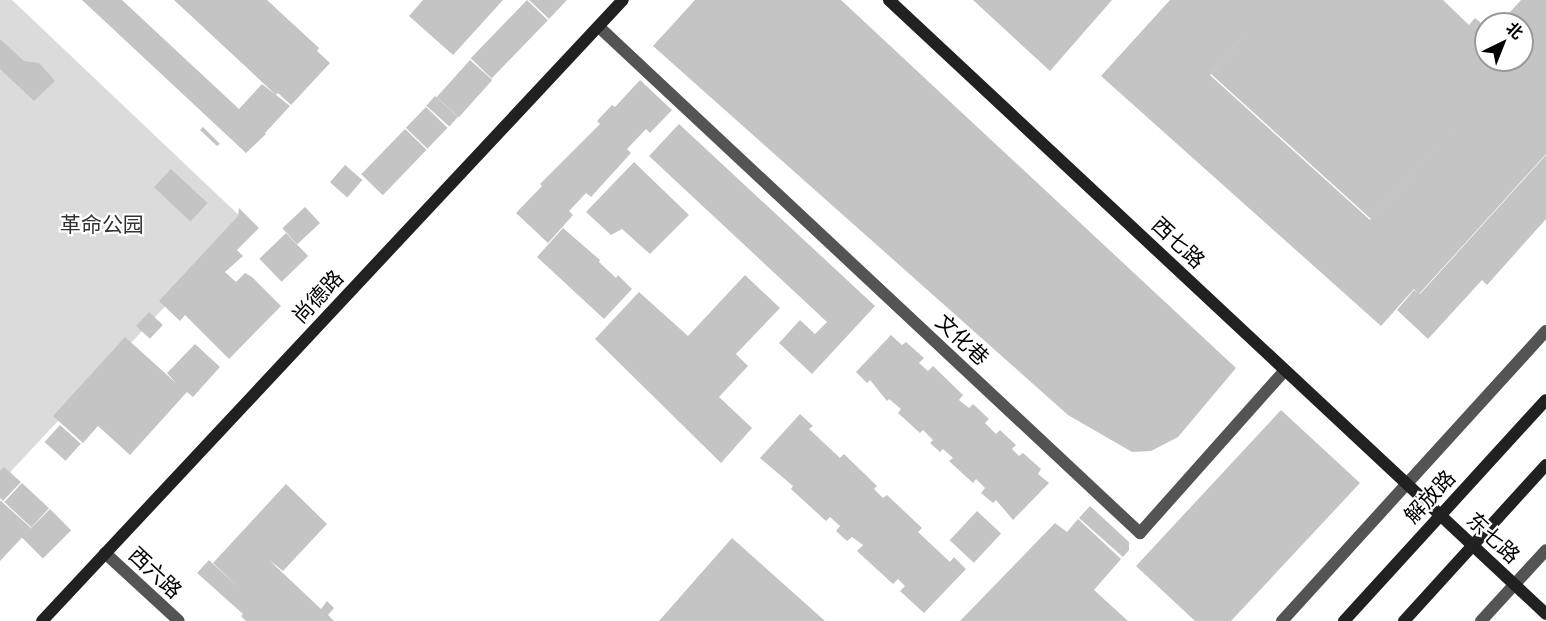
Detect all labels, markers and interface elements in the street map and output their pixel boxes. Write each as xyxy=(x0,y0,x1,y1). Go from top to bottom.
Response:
north arrow xyxy=(1474,12,1534,72)
text: 北 xyxy=(1502,17,1528,44)
park label: 革命公园 xyxy=(60,212,144,238)
street label: 西七路 xyxy=(1146,212,1210,274)
street label: 尚德路 xyxy=(287,265,349,329)
street label: 文化巷 xyxy=(930,309,994,371)
street label: 解放路 xyxy=(1399,465,1461,529)
street label: 东七路 xyxy=(1461,507,1525,569)
street label: 西六路 xyxy=(123,542,187,604)

